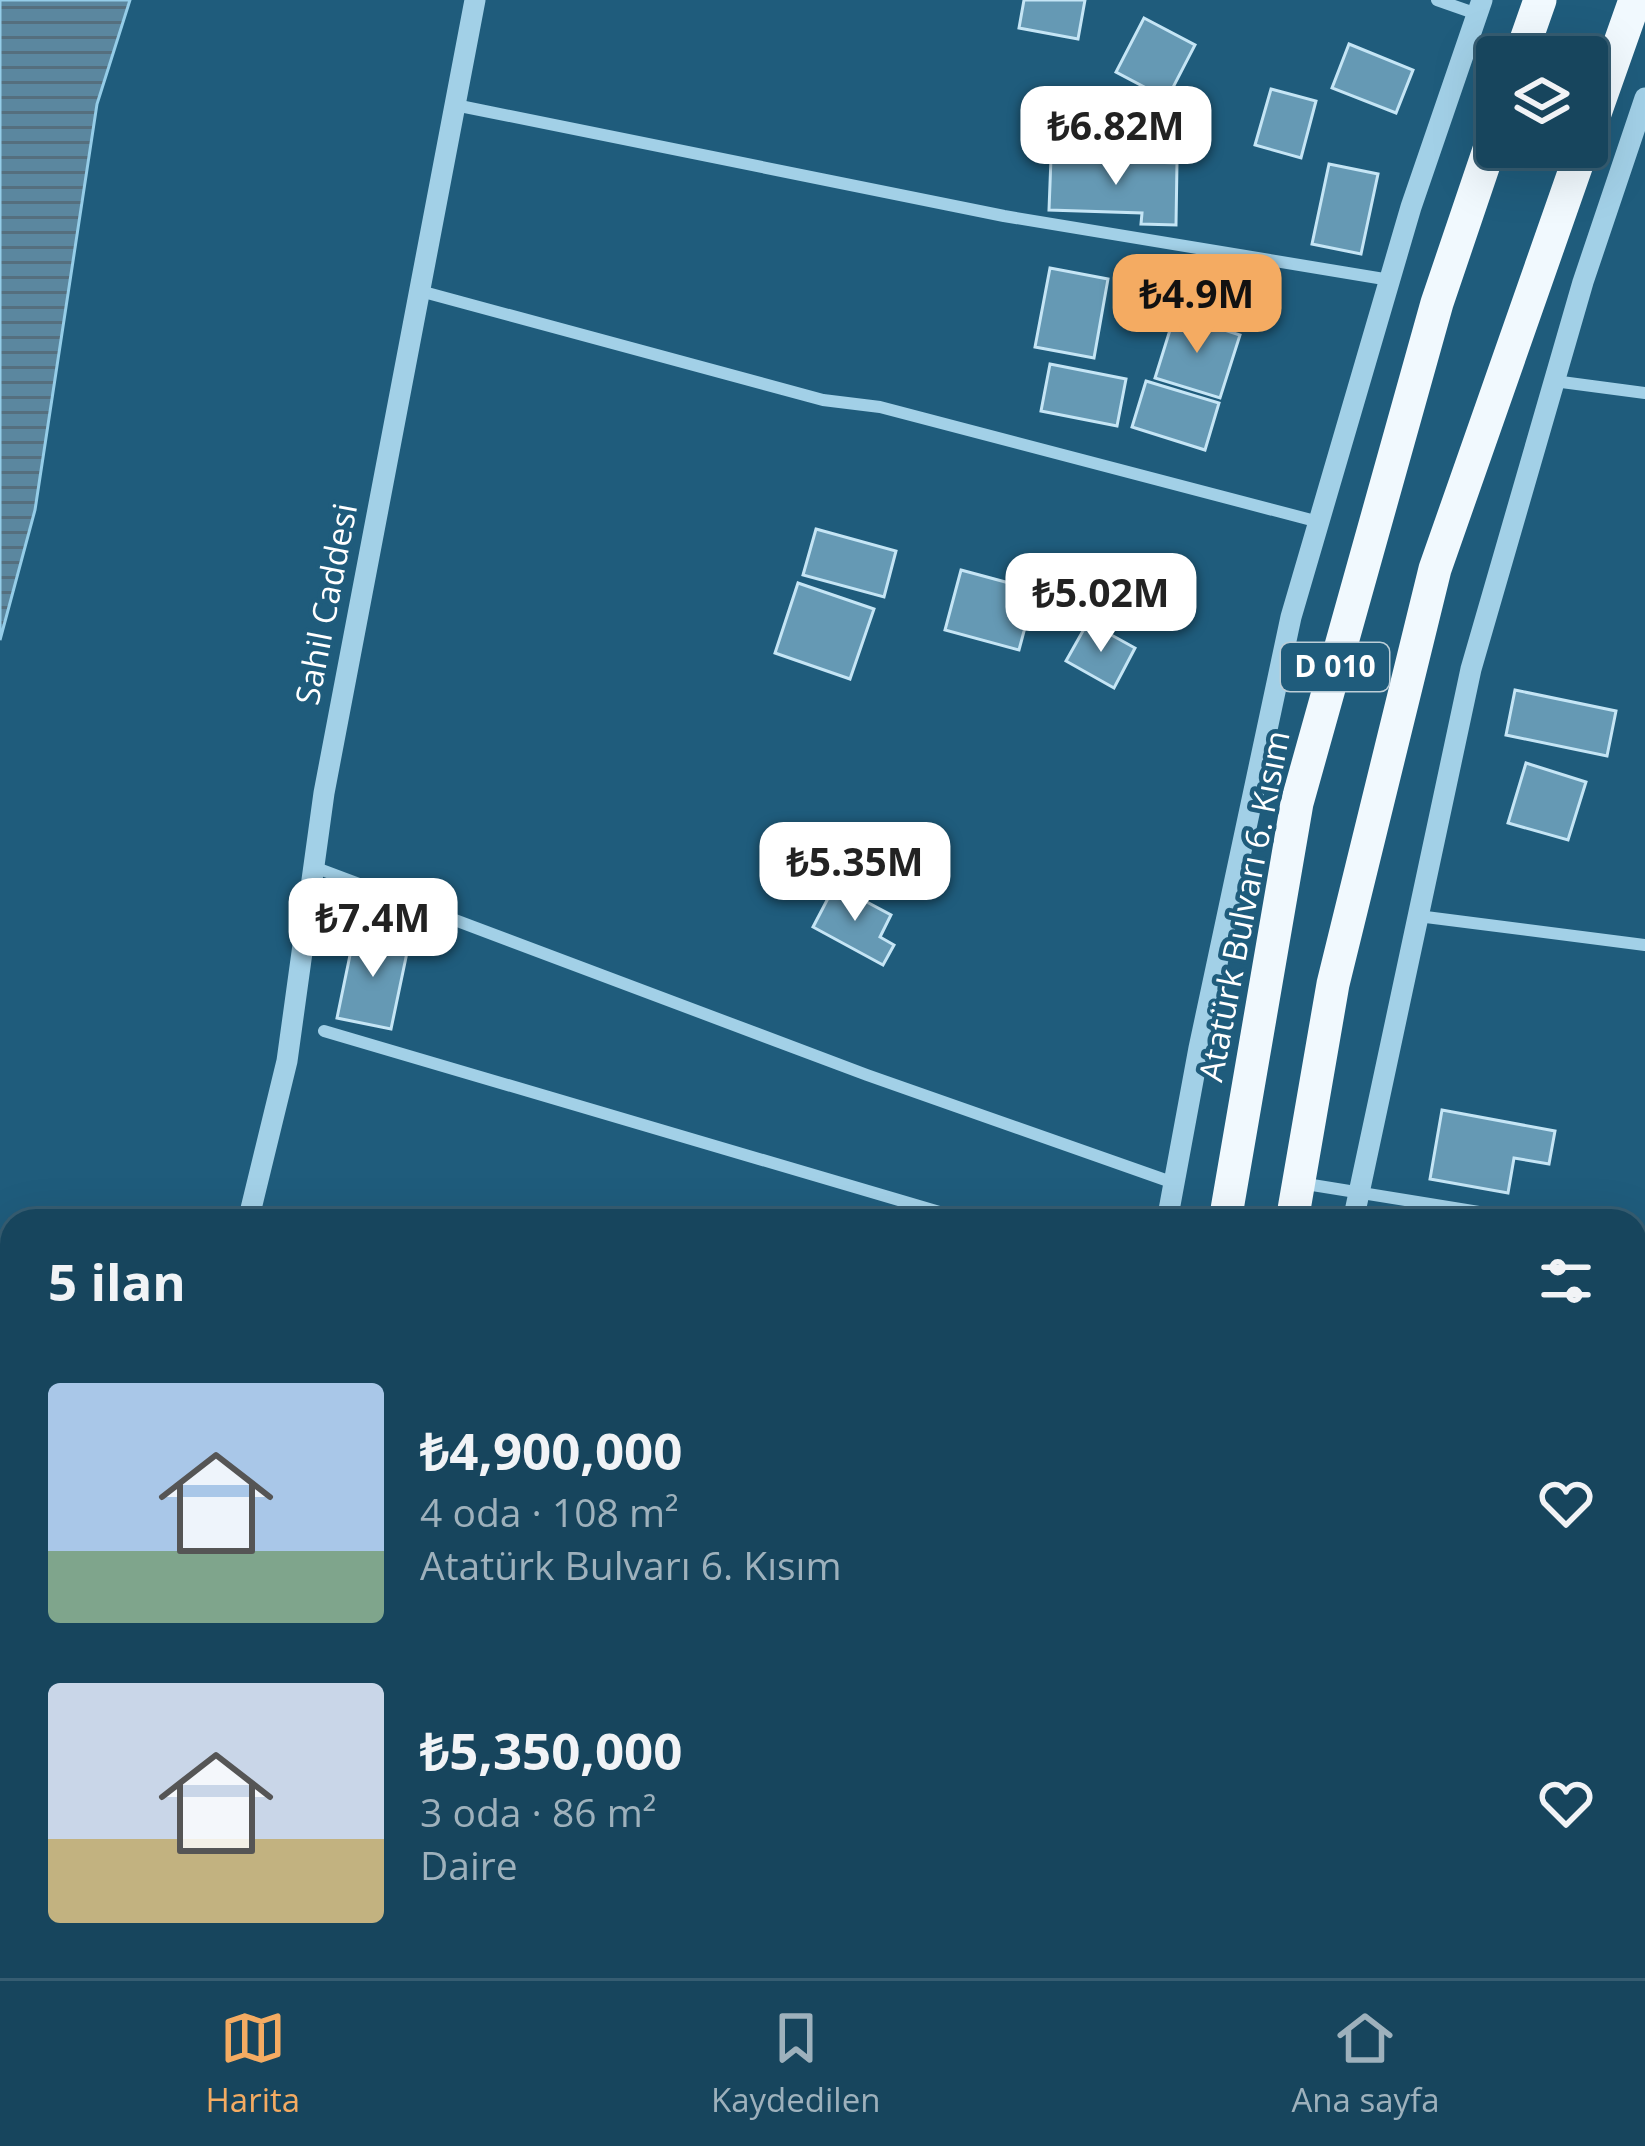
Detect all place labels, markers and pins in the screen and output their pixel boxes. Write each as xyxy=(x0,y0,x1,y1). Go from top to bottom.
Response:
pin: ₺6.82M xyxy=(1018,86,1214,188)
pin: ₺4.9M xyxy=(1113,254,1281,356)
pin: ₺5.02M xyxy=(1003,553,1199,655)
pin: ₺5.35M xyxy=(757,822,953,924)
pin: ₺7.4M xyxy=(289,878,457,980)

